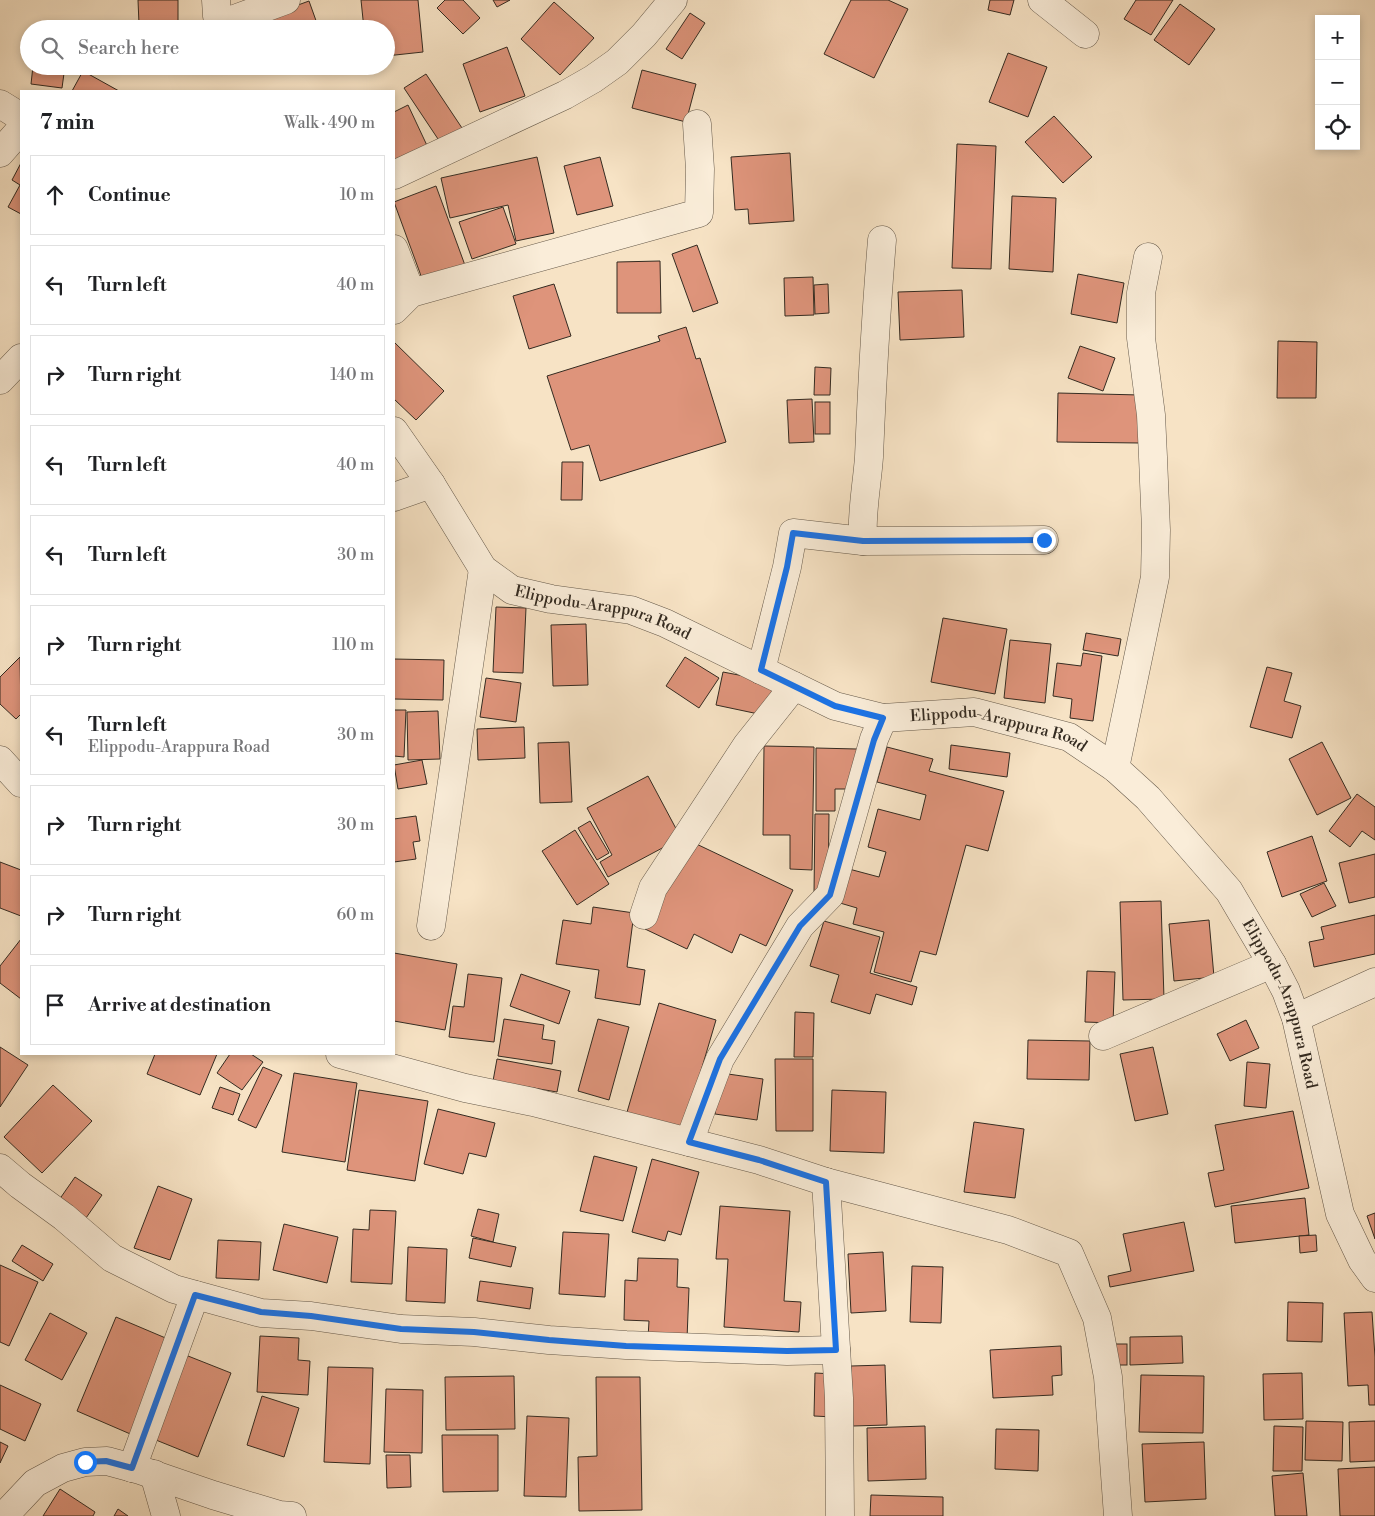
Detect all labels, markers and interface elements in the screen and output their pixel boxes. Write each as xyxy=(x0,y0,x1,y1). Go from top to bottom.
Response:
map controls xyxy=(1315,15,1360,150)
button: + xyxy=(1315,15,1360,60)
search box xyxy=(20,20,395,75)
icon: search xyxy=(38,34,66,62)
text: Search here xyxy=(78,36,179,60)
button: − xyxy=(1315,60,1360,105)
button: locate xyxy=(1315,105,1360,150)
text: 7 min xyxy=(40,110,94,136)
text: Walk · 490 m xyxy=(284,113,375,133)
icon: ahead xyxy=(41,181,69,209)
text: Continue xyxy=(88,183,171,207)
text: 10 m xyxy=(340,185,374,205)
icon: left xyxy=(41,271,69,299)
text: Turn left xyxy=(88,273,167,297)
text: 40 m xyxy=(337,275,374,295)
icon: right xyxy=(41,361,69,389)
text: Turn right xyxy=(88,363,181,387)
text: 140 m xyxy=(330,365,374,385)
icon: left xyxy=(41,451,69,479)
text: Turn left xyxy=(88,453,167,477)
text: 40 m xyxy=(337,455,374,475)
route end xyxy=(1033,529,1056,552)
icon: left xyxy=(41,541,69,569)
text: Turn left xyxy=(88,543,167,567)
text: 30 m xyxy=(337,545,374,565)
street label: Elippodu-Arappura Road xyxy=(513,581,694,644)
icon: right xyxy=(41,631,69,659)
text: Turn right xyxy=(88,633,181,657)
text: 110 m xyxy=(332,635,374,655)
street label: Elippodu-Arappura Road xyxy=(909,702,1091,756)
text: Turn left xyxy=(88,713,167,737)
icon: left xyxy=(41,721,69,749)
text: 30 m xyxy=(337,725,374,745)
text: Elippodu-Arappura Road xyxy=(88,737,270,757)
icon: right xyxy=(41,811,69,839)
text: Turn right xyxy=(88,813,181,837)
text: 30 m xyxy=(337,815,374,835)
icon: right xyxy=(41,901,69,929)
text: Turn right xyxy=(88,903,181,927)
text: 60 m xyxy=(336,905,374,925)
street label: Elippodu-Arappura Road xyxy=(1238,915,1322,1091)
icon: arrive xyxy=(41,991,69,1019)
text: Arrive at destination xyxy=(88,993,271,1017)
route start xyxy=(74,1451,97,1474)

